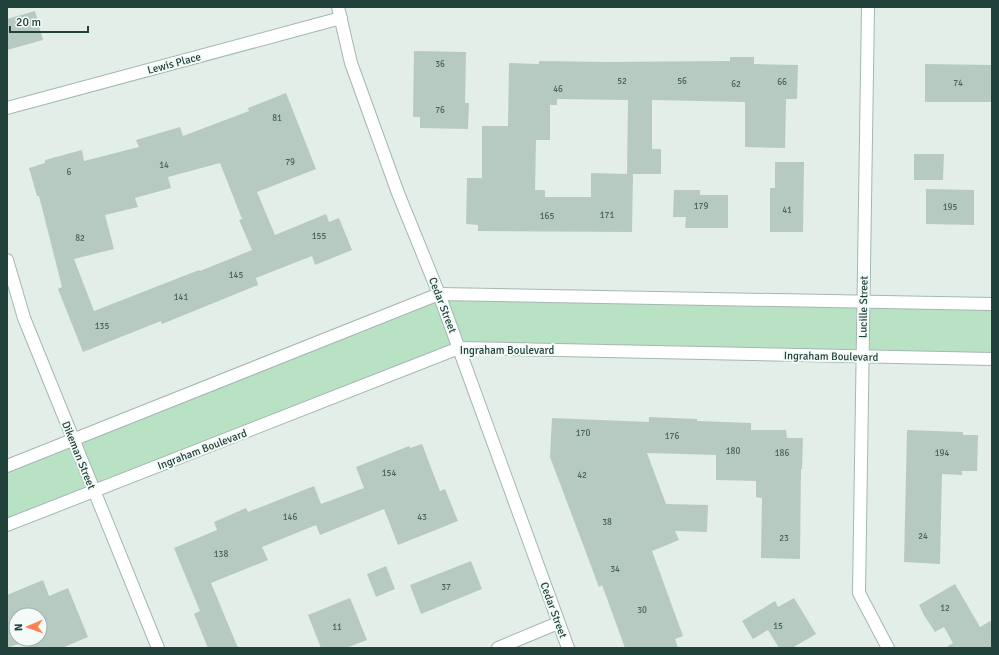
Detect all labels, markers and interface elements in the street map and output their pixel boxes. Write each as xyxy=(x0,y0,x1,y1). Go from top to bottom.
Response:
scale bar xyxy=(10,8,88,34)
text: 20 m xyxy=(16,15,41,30)
street label: Lewis Place xyxy=(146,50,202,77)
house number: 36 xyxy=(435,59,445,70)
house number: 52 xyxy=(617,76,627,87)
house number: 56 xyxy=(677,76,687,87)
house number: 66 xyxy=(777,77,787,88)
house number: 74 xyxy=(953,78,963,89)
house number: 62 xyxy=(731,79,741,90)
house number: 46 xyxy=(553,84,563,95)
house number: 76 xyxy=(435,105,445,116)
house number: 81 xyxy=(272,113,282,124)
house number: 79 xyxy=(285,157,295,168)
house number: 14 xyxy=(159,160,169,171)
house number: 6 xyxy=(67,167,72,178)
house number: 179 xyxy=(694,201,708,212)
house number: 195 xyxy=(943,202,957,213)
house number: 41 xyxy=(782,205,792,216)
house number: 171 xyxy=(600,210,614,221)
house number: 165 xyxy=(540,211,554,222)
house number: 155 xyxy=(312,231,326,242)
house number: 82 xyxy=(75,233,85,244)
house number: 145 xyxy=(229,270,243,281)
street label: Cedar Street xyxy=(426,275,459,335)
street label: Lucille Street xyxy=(856,275,871,338)
house number: 141 xyxy=(174,292,188,303)
house number: 135 xyxy=(95,321,109,332)
street label: Ingraham Boulevard xyxy=(460,344,554,357)
street label: Ingraham Boulevard xyxy=(784,349,879,364)
street label: Dikeman Street xyxy=(59,419,98,491)
street label: Ingraham Boulevard xyxy=(156,426,249,472)
house number: 170 xyxy=(576,428,590,439)
house number: 176 xyxy=(665,431,679,442)
house number: 180 xyxy=(726,446,740,457)
house number: 186 xyxy=(775,448,789,459)
house number: 194 xyxy=(935,448,949,459)
house number: 154 xyxy=(382,468,396,479)
house number: 42 xyxy=(577,470,587,481)
house number: 146 xyxy=(283,512,297,523)
house number: 43 xyxy=(417,512,427,523)
house number: 38 xyxy=(602,517,612,528)
house number: 24 xyxy=(918,531,928,542)
house number: 23 xyxy=(779,533,789,544)
house number: 138 xyxy=(214,549,228,560)
house number: 34 xyxy=(610,564,620,575)
street label: Cedar Street xyxy=(537,580,570,640)
house number: 37 xyxy=(441,582,451,593)
house number: 12 xyxy=(940,603,950,614)
house number: 30 xyxy=(637,605,647,616)
north arrow xyxy=(8,607,48,647)
house number: 15 xyxy=(773,621,783,632)
house number: 11 xyxy=(332,622,342,633)
text: N xyxy=(12,623,25,631)

